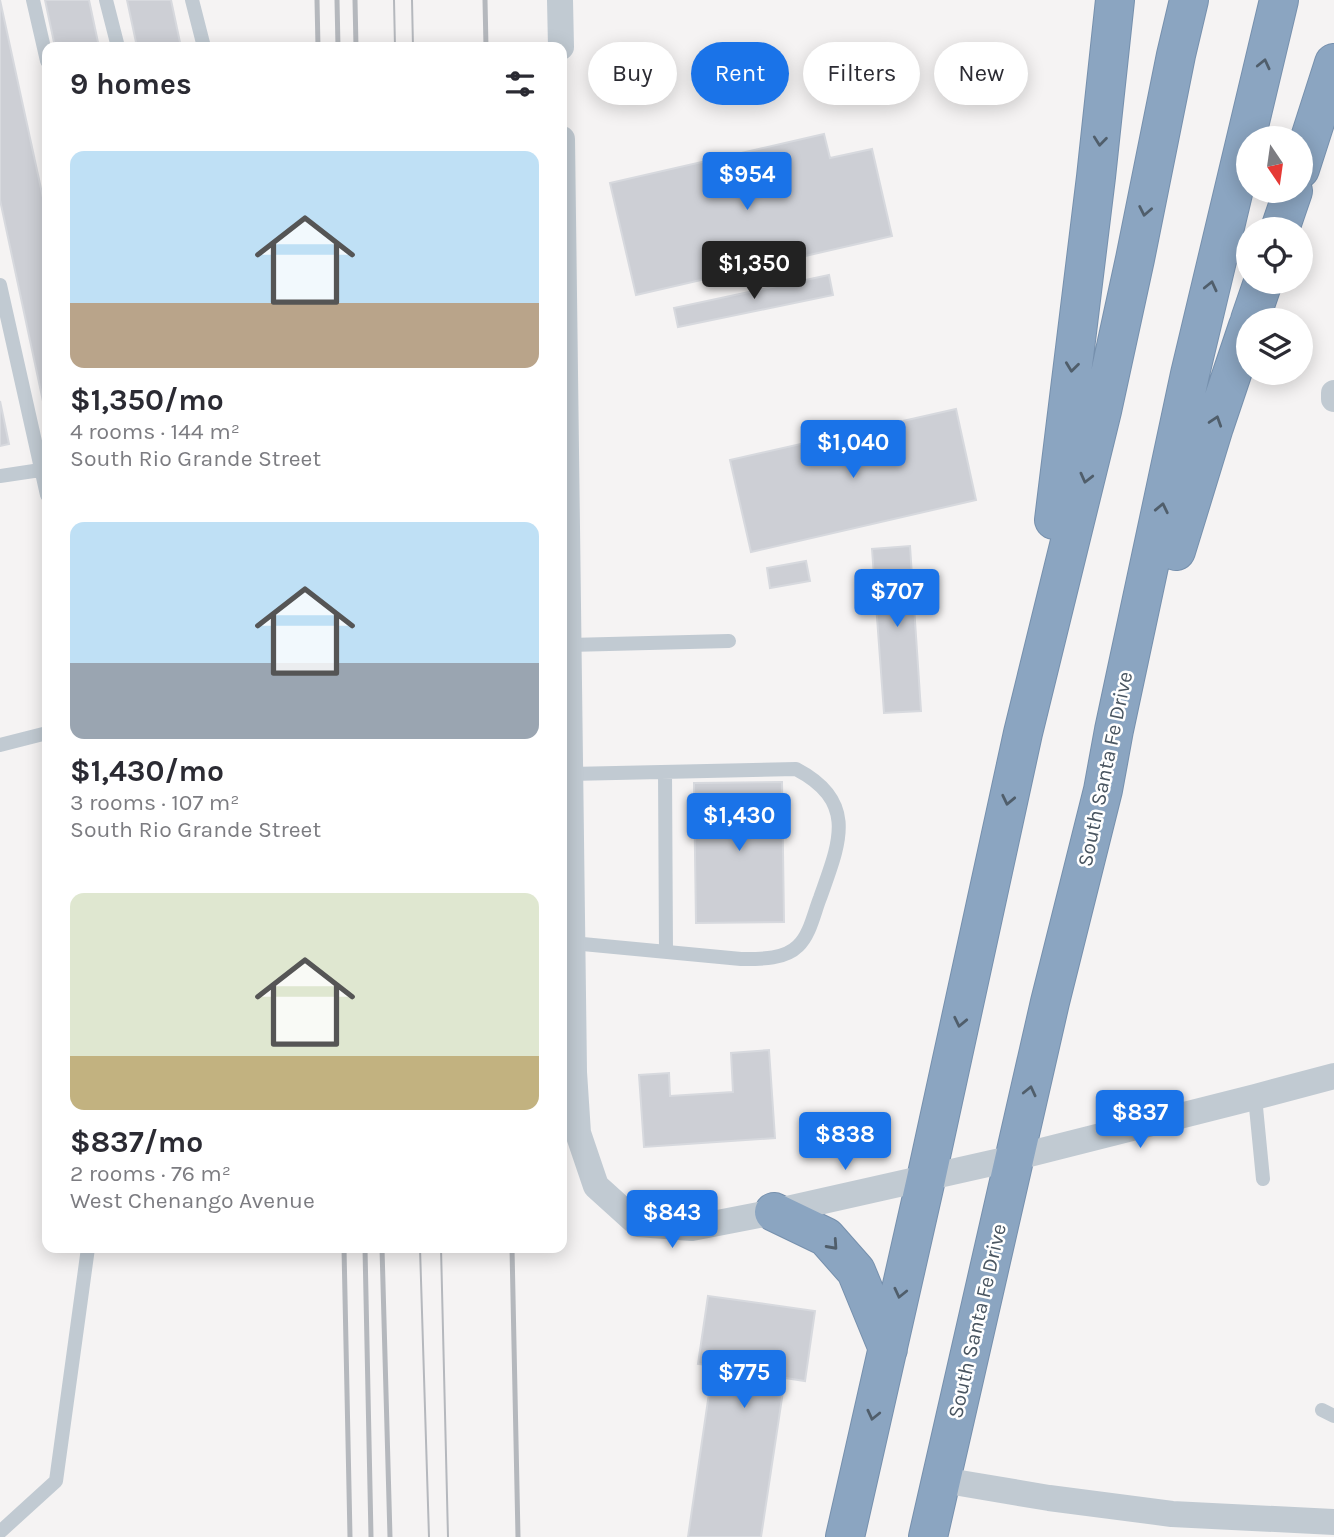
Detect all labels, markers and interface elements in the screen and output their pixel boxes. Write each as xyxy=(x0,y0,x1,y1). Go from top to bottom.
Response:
chip: Buy xyxy=(588,42,677,105)
chip: Rent xyxy=(691,42,789,105)
chip: Filters xyxy=(803,42,920,105)
chip: New xyxy=(934,42,1028,105)
one-way arrow xyxy=(1256,58,1270,70)
icon: filters xyxy=(501,65,539,103)
text: 9 homes xyxy=(70,66,192,102)
north arrow xyxy=(1236,126,1312,203)
map controls xyxy=(1236,126,1313,385)
one-way arrow xyxy=(1092,135,1107,147)
pin: $954 xyxy=(706,152,788,212)
text: $954 xyxy=(719,161,775,188)
icon: home xyxy=(242,197,368,323)
one-way arrow xyxy=(1138,205,1153,217)
button: locate xyxy=(1236,217,1313,294)
pin: $1,350 xyxy=(697,242,811,301)
text: $1,350 xyxy=(718,250,790,277)
one-way arrow xyxy=(1203,280,1217,292)
button: layers xyxy=(1236,308,1313,385)
one-way arrow xyxy=(1065,361,1080,373)
text: $1,350/mo xyxy=(70,382,224,418)
one-way arrow xyxy=(1208,415,1222,428)
text: 4 rooms · 144 m² xyxy=(70,418,240,445)
pin: $1,040 xyxy=(796,420,910,480)
text: $1,040 xyxy=(817,429,889,456)
text: South Rio Grande Street xyxy=(70,445,321,472)
one-way arrow xyxy=(1080,472,1094,484)
one-way arrow xyxy=(1153,502,1168,514)
icon: home xyxy=(242,568,368,694)
pin: $707 xyxy=(856,570,938,629)
text: $707 xyxy=(870,578,924,605)
street label: South Santa Fe Drive xyxy=(1073,669,1137,869)
text: $1,430/mo xyxy=(70,753,224,789)
text: 3 rooms · 107 m² xyxy=(70,789,239,816)
pin: $1,430 xyxy=(682,794,796,853)
one-way arrow xyxy=(1002,794,1017,806)
text: $1,430 xyxy=(703,802,775,829)
text: South Rio Grande Street xyxy=(70,816,321,843)
icon: home xyxy=(242,939,368,1065)
one-way arrow xyxy=(954,1016,969,1028)
one-way arrow xyxy=(1021,1085,1036,1097)
pin: $837 xyxy=(1099,1090,1181,1150)
text: $837 xyxy=(1112,1099,1168,1126)
pin: $838 xyxy=(804,1112,886,1172)
text: $838 xyxy=(815,1121,875,1148)
text: $837/mo xyxy=(70,1124,203,1160)
text: 2 rooms · 76 m² xyxy=(70,1160,231,1187)
text: West Chenango Avenue xyxy=(70,1187,315,1214)
pin: $843 xyxy=(631,1190,713,1250)
text: $843 xyxy=(643,1199,701,1226)
street label: South Santa Fe Drive xyxy=(943,1221,1011,1421)
one-way arrow xyxy=(825,1237,837,1250)
one-way arrow xyxy=(894,1287,909,1299)
pin: $775 xyxy=(703,1350,785,1410)
text: $775 xyxy=(718,1359,770,1386)
one-way arrow xyxy=(866,1409,881,1421)

